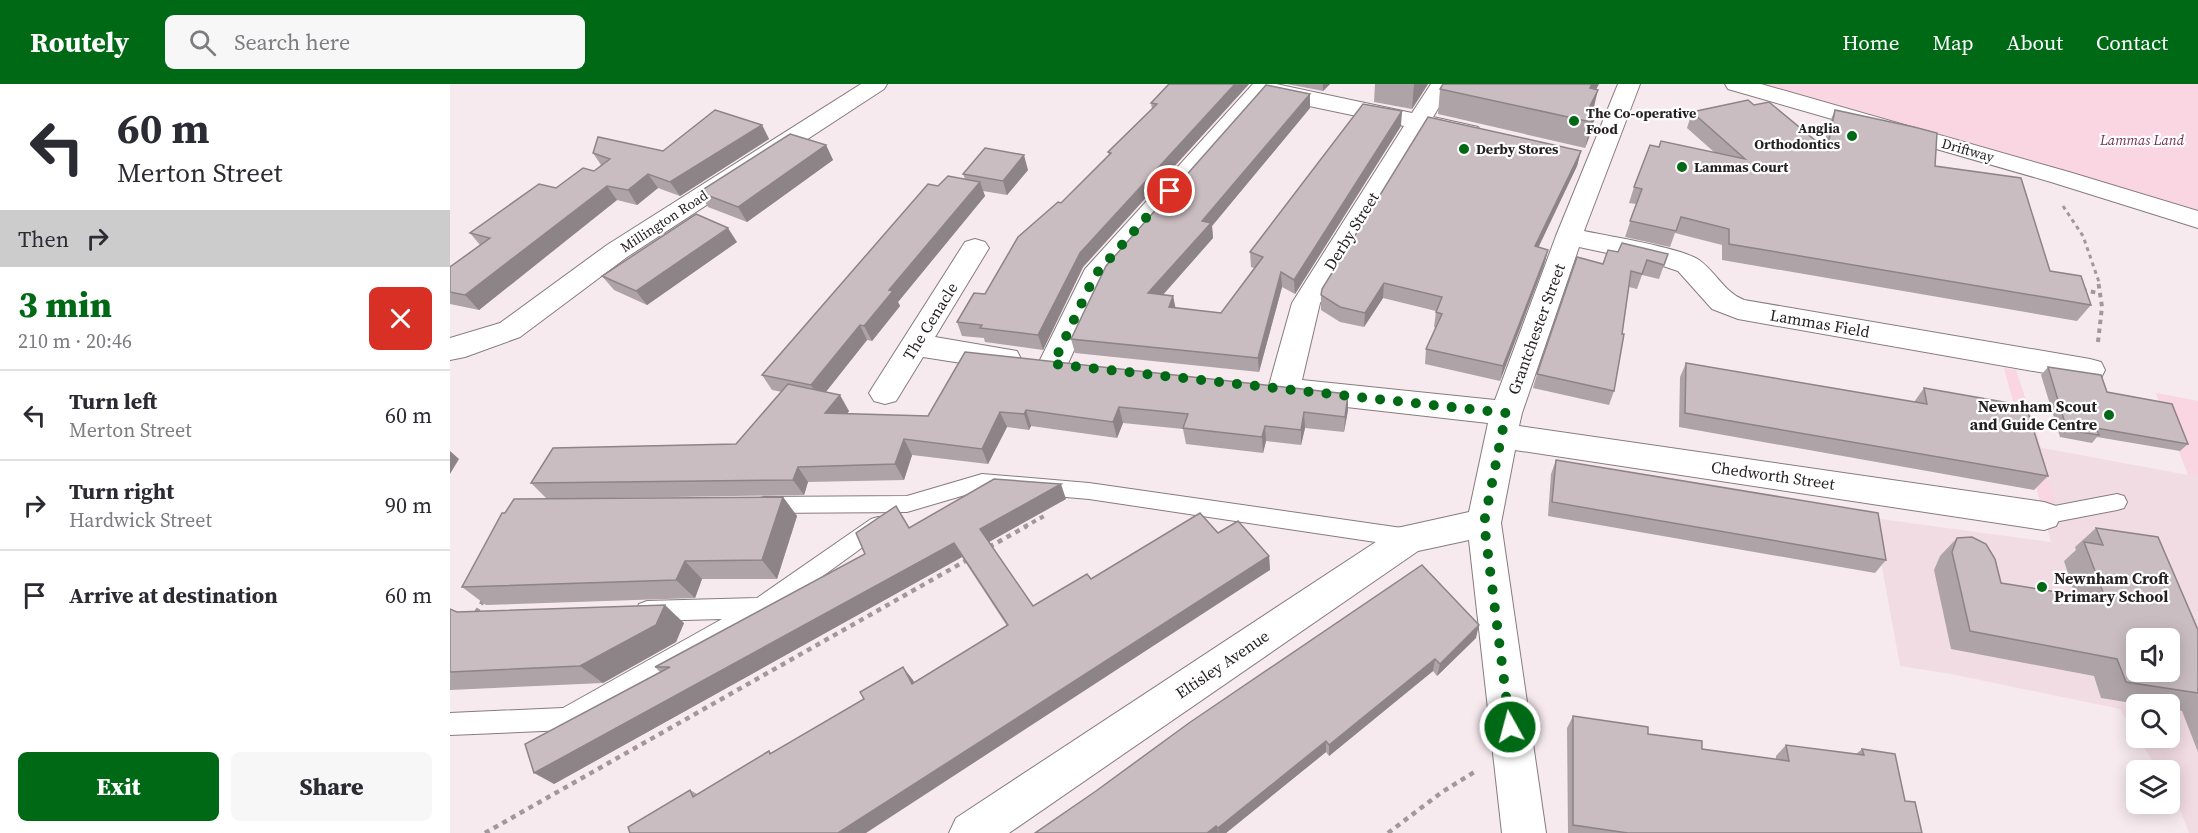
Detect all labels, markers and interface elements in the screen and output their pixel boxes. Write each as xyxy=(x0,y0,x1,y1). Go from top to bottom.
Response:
search box xyxy=(165,15,585,69)
text: Routely xyxy=(30,23,129,61)
icon: search xyxy=(186,26,219,59)
text: Search here xyxy=(234,27,350,57)
text: Home xyxy=(1842,28,1900,57)
text: Map xyxy=(1933,28,1974,57)
text: About xyxy=(2007,28,2063,57)
text: Contact xyxy=(2096,28,2168,57)
text: 60 m xyxy=(117,99,210,157)
place label: The Co-operative Food xyxy=(1586,103,1696,139)
icon: left xyxy=(18,108,96,186)
marker: The Co-operative Food xyxy=(1567,114,1581,128)
place label: Anglia Orthodontics xyxy=(1754,118,1841,154)
marker: Anglia Orthodontics xyxy=(1845,129,1859,143)
park label: Lammas Land xyxy=(2099,130,2185,150)
street label: Driftway xyxy=(1939,133,1997,167)
place label: Derby Stores xyxy=(1476,139,1559,159)
marker: Derby Stores xyxy=(1457,142,1471,156)
text: Merton Street xyxy=(117,154,283,191)
place label: Lammas Court xyxy=(1694,157,1789,177)
marker: Lammas Court xyxy=(1675,160,1689,174)
pin xyxy=(1144,165,1195,216)
icon: arrive xyxy=(1153,174,1186,207)
street label: Millington Road xyxy=(616,185,712,257)
street label: Derby Street xyxy=(1318,187,1384,274)
icon: right xyxy=(81,222,114,255)
text: Then xyxy=(18,224,69,254)
street label: Grantchester Street xyxy=(1502,260,1570,398)
street label: The Cenacle xyxy=(897,278,963,364)
text: 3 min xyxy=(18,280,112,329)
button: close xyxy=(369,287,432,350)
street label: Lammas Field xyxy=(1768,303,1872,343)
text: 210 m · 20:46 xyxy=(18,327,132,355)
text: Turn left xyxy=(69,386,157,416)
place label: Newnham Scout and Guide Centre xyxy=(1970,395,2097,435)
icon: left xyxy=(18,399,51,432)
text: 60 m xyxy=(385,400,432,430)
marker: Newnham Scout and Guide Centre xyxy=(2102,408,2116,422)
text: Merton Street xyxy=(69,416,192,444)
street label: Chedworth Street xyxy=(1710,455,1837,495)
text: Turn right xyxy=(69,476,174,506)
icon: right xyxy=(18,489,51,522)
text: 90 m xyxy=(385,490,432,520)
text: Hardwick Street xyxy=(69,506,212,534)
place label: Newnham Croft Primary School xyxy=(2054,567,2170,607)
icon: arrive xyxy=(18,579,51,612)
text: Arrive at destination xyxy=(69,580,278,610)
text: 60 m xyxy=(385,580,432,610)
marker: Newnham Croft Primary School xyxy=(2035,580,2049,594)
street label: Eltisley Avenue xyxy=(1171,625,1273,703)
map controls xyxy=(2126,628,2180,814)
button: sound xyxy=(2126,628,2180,682)
button: search xyxy=(2126,694,2180,748)
position arrow xyxy=(1478,695,1542,759)
button: Exit xyxy=(18,752,219,821)
button: Share xyxy=(231,752,432,821)
button: layers xyxy=(2126,760,2180,814)

